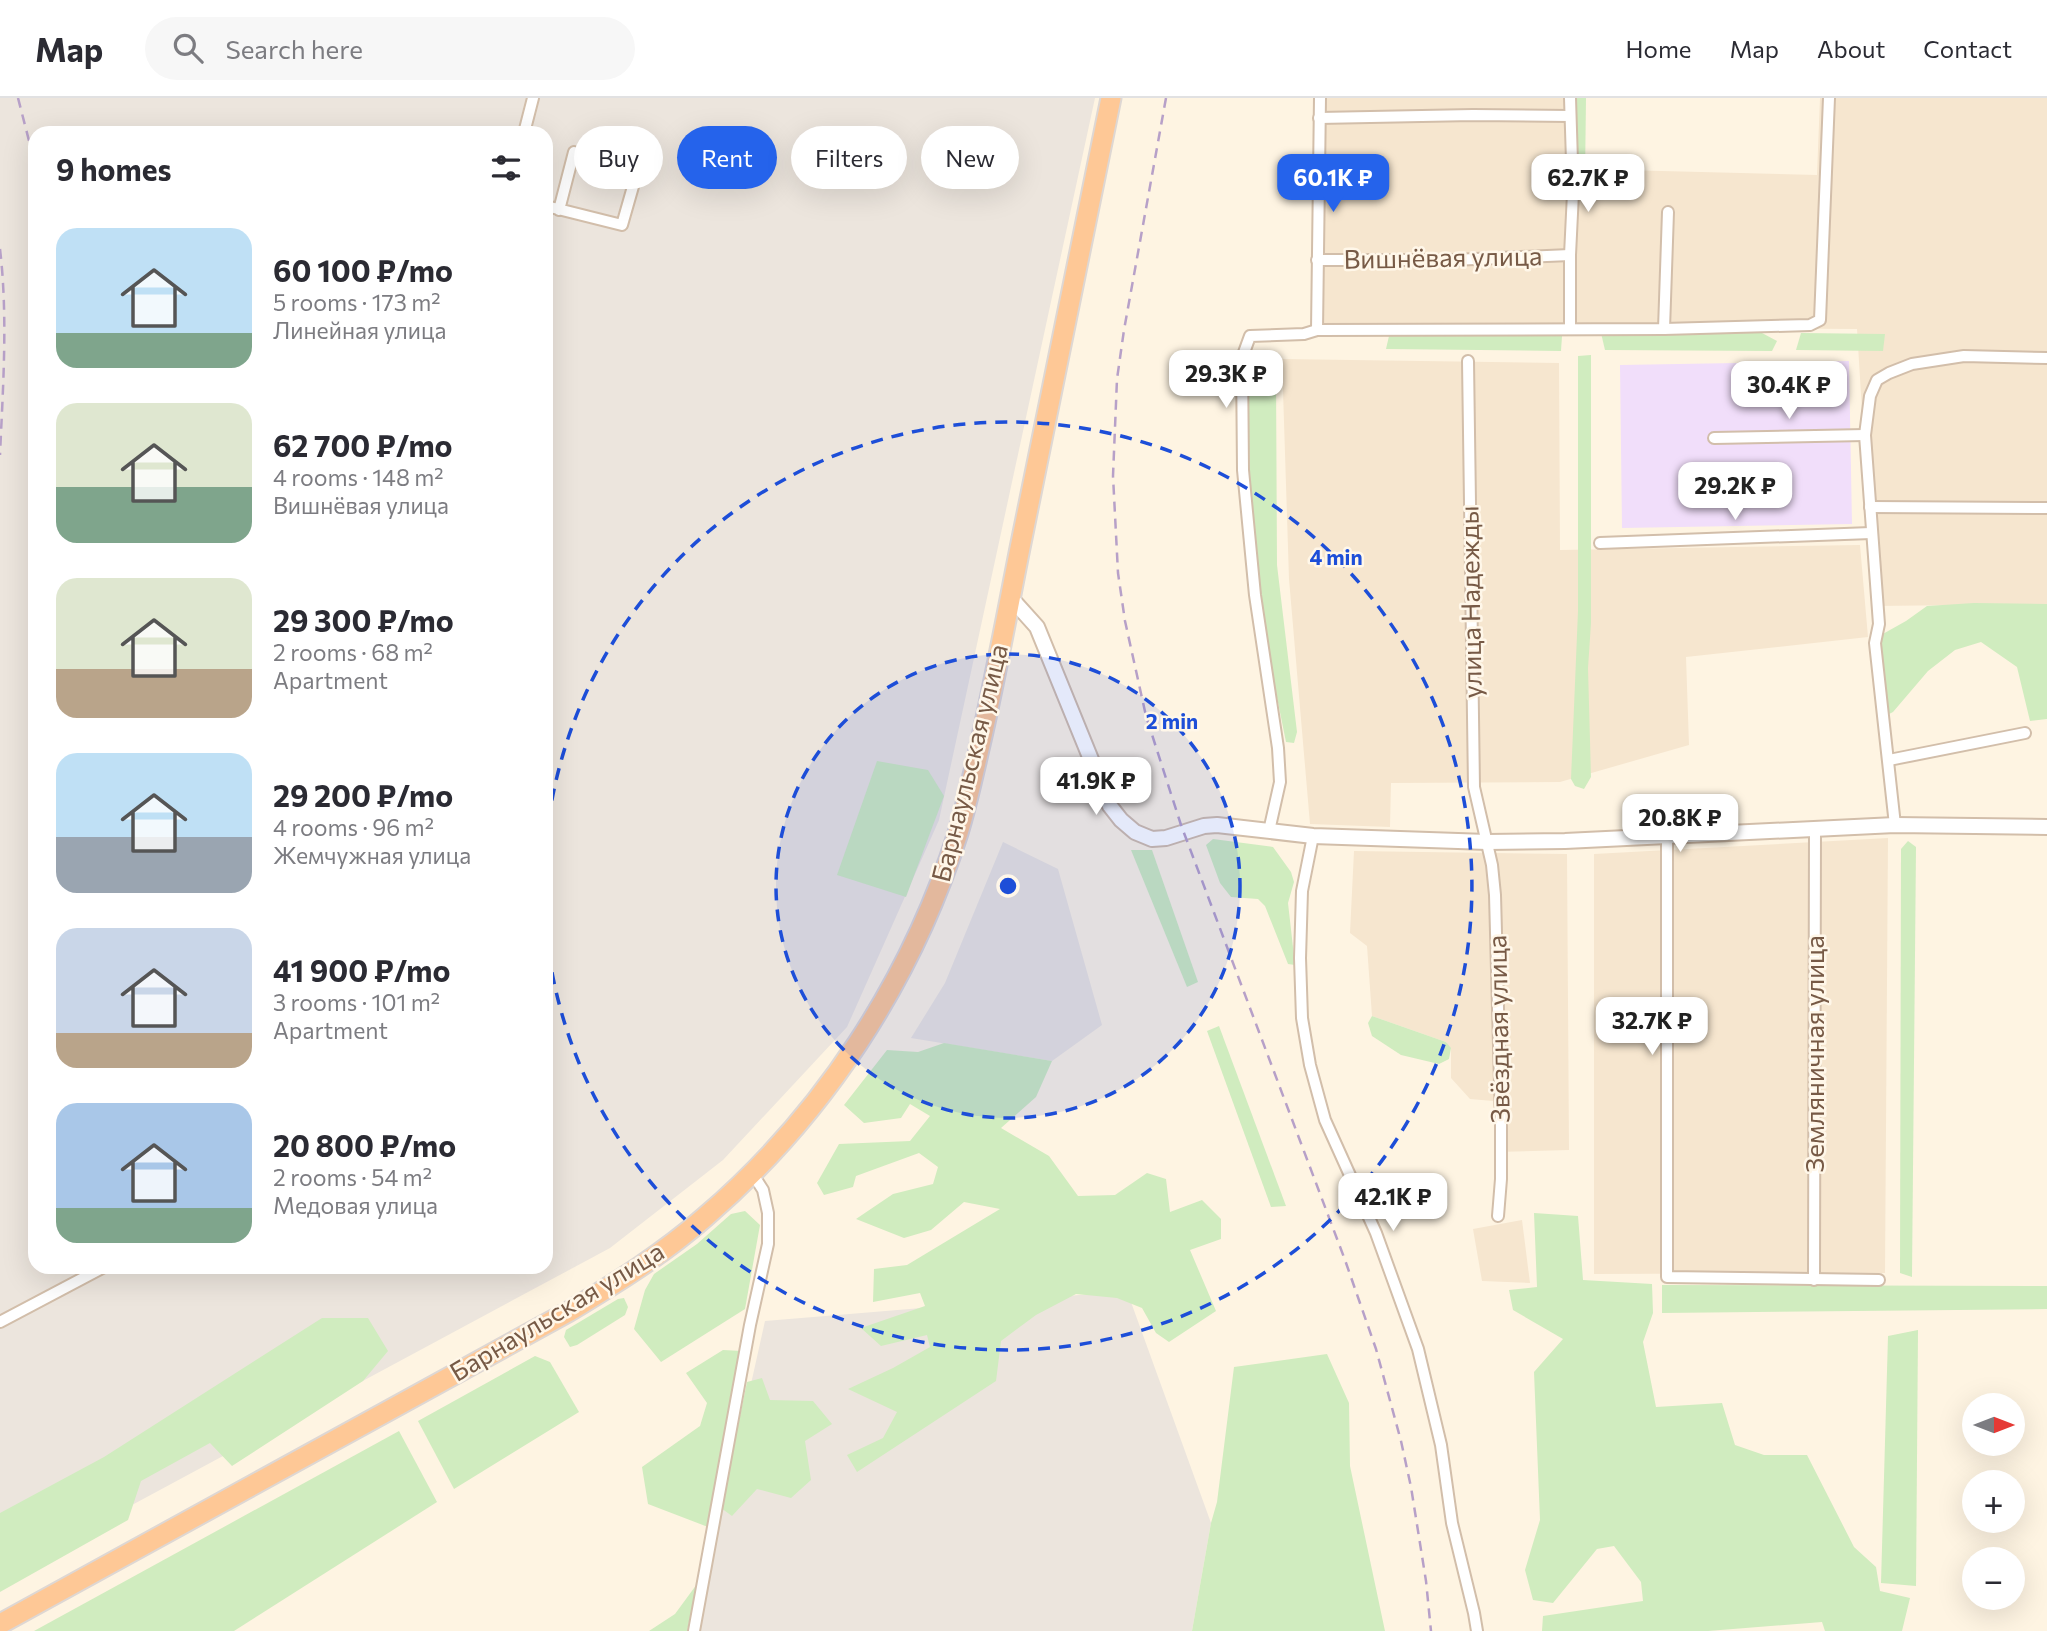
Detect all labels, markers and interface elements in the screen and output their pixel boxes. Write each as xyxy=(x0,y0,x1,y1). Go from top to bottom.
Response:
search box xyxy=(145,17,635,80)
text: Map xyxy=(35,28,103,69)
icon: search xyxy=(169,29,207,67)
text: Search here xyxy=(225,33,363,64)
text: Home xyxy=(1626,34,1692,63)
text: Map xyxy=(1730,34,1779,63)
text: About xyxy=(1817,34,1885,63)
text: Contact xyxy=(1923,34,2012,63)
chip: Buy xyxy=(574,126,663,189)
chip: Rent xyxy=(677,126,777,189)
chip: Filters xyxy=(791,126,907,189)
chip: New xyxy=(921,126,1019,189)
icon: filters xyxy=(487,149,525,187)
text: 9 homes xyxy=(56,150,171,187)
pin: 60.1K ₽ xyxy=(1268,155,1398,214)
pin: 62.7K ₽ xyxy=(1523,155,1653,214)
text: 60.1K ₽ xyxy=(1293,163,1373,191)
text: 62.7K ₽ xyxy=(1547,163,1629,191)
street label: Вишнёвая улица xyxy=(1343,239,1543,274)
text: 60 100 ₽/mo xyxy=(273,251,453,288)
icon: home xyxy=(112,256,196,340)
text: 5 rooms · 173 m² xyxy=(273,288,440,316)
text: Линейная улица xyxy=(273,316,446,344)
pin: 29.3K ₽ xyxy=(1161,350,1291,410)
text: 29.3K ₽ xyxy=(1185,359,1267,387)
pin: 30.4K ₽ xyxy=(1724,362,1854,421)
text: 30.4K ₽ xyxy=(1747,370,1831,398)
text: 62 700 ₽/mo xyxy=(273,426,453,463)
icon: home xyxy=(112,431,196,515)
pin: 29.2K ₽ xyxy=(1670,462,1800,522)
text: 4 rooms · 148 m² xyxy=(273,463,444,491)
text: 29.2K ₽ xyxy=(1694,471,1776,499)
text: Вишнёвая улица xyxy=(273,491,449,519)
street label: улица Надежды xyxy=(1452,505,1487,699)
text: 4 min xyxy=(1309,544,1363,569)
text: 29 300 ₽/mo xyxy=(273,601,454,638)
icon: home xyxy=(112,606,196,690)
text: 2 rooms · 68 m² xyxy=(273,638,433,666)
street label: Барнаульская улица xyxy=(924,641,1013,885)
text: Apartment xyxy=(273,666,388,694)
text: 2 min xyxy=(1146,708,1198,733)
pin: 41.9K ₽ xyxy=(1031,758,1161,817)
text: 41.9K ₽ xyxy=(1056,766,1136,794)
text: 29 200 ₽/mo xyxy=(273,776,453,813)
icon: home xyxy=(112,781,196,865)
pin: 20.8K ₽ xyxy=(1615,794,1745,854)
text: 20.8K ₽ xyxy=(1638,803,1722,831)
text: 4 rooms · 96 m² xyxy=(273,813,434,841)
text: Жемчужная улица xyxy=(273,841,471,869)
centre of rings xyxy=(996,874,1020,898)
street label: Звёздная улица xyxy=(1480,935,1515,1123)
street label: Земляничная улица xyxy=(1798,935,1829,1173)
text: 41 900 ₽/mo xyxy=(273,951,450,988)
icon: home xyxy=(112,956,196,1040)
text: 3 rooms · 101 m² xyxy=(273,988,440,1016)
pin: 32.7K ₽ xyxy=(1587,998,1717,1057)
text: 32.7K ₽ xyxy=(1612,1006,1692,1034)
text: Apartment xyxy=(273,1016,388,1044)
text: 20 800 ₽/mo xyxy=(273,1126,456,1163)
icon: home xyxy=(112,1131,196,1215)
text: 2 rooms · 54 m² xyxy=(273,1163,432,1191)
pin: 42.1K ₽ xyxy=(1328,1174,1458,1233)
text: 42.1K ₽ xyxy=(1354,1182,1432,1210)
text: Медовая улица xyxy=(273,1191,438,1219)
street label: Барнаульская улица xyxy=(444,1235,669,1387)
north arrow xyxy=(1962,1393,2025,1456)
map controls xyxy=(1962,1393,2025,1610)
button: + xyxy=(1962,1470,2025,1533)
button: − xyxy=(1962,1547,2025,1610)

